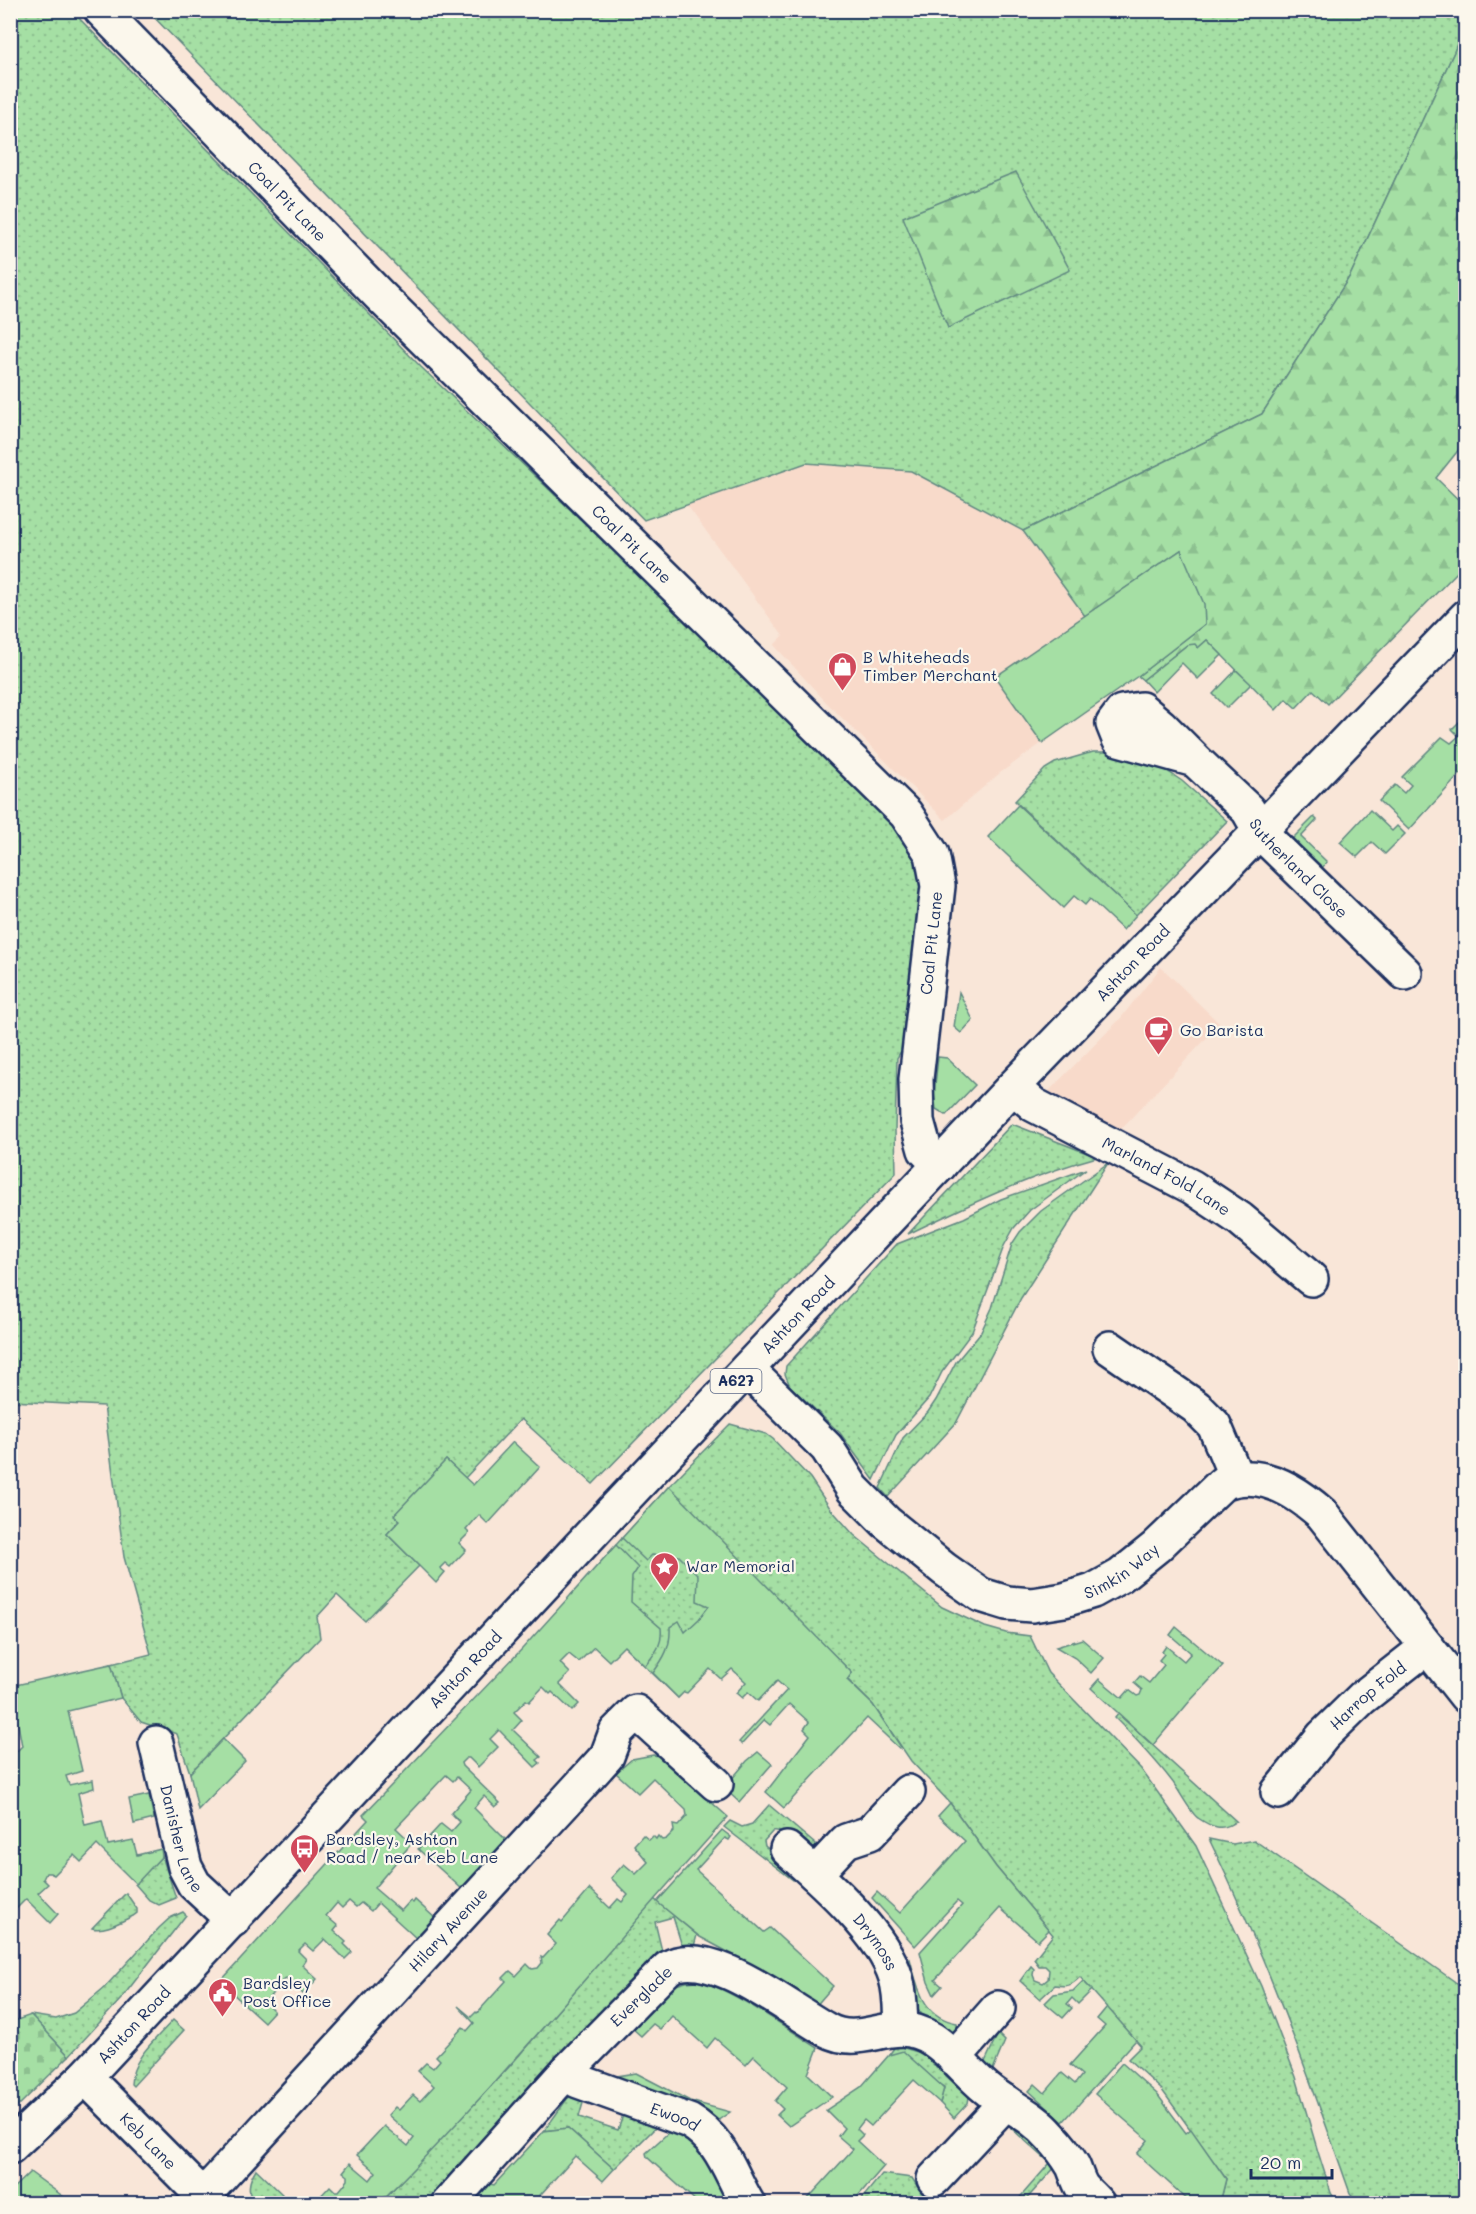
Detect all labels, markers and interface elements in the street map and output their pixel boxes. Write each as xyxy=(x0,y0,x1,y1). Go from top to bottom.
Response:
street label: Coal Pit Lane xyxy=(244,156,332,245)
street label: Coal Pit Lane xyxy=(588,500,677,588)
place label: B Whiteheads Timber Merchant xyxy=(863,646,998,685)
shop icon: B Whiteheads Timber Merchant xyxy=(826,650,858,692)
street label: Sutherland Close xyxy=(1245,814,1353,922)
street label: Coal Pit Lane xyxy=(915,890,946,996)
street label: Ashton Road xyxy=(1091,920,1174,1005)
cafe icon: Go Barista xyxy=(1143,1014,1175,1056)
place label: Go Barista xyxy=(1180,1019,1264,1040)
street label: Marland Fold Lane xyxy=(1099,1131,1235,1220)
street label: Ashton Road xyxy=(756,1272,839,1358)
road number: A627 xyxy=(710,1369,762,1393)
street label: Simkin Way xyxy=(1081,1538,1163,1603)
place icon: War Memorial xyxy=(649,1550,681,1592)
place label: War Memorial xyxy=(686,1555,795,1576)
street label: Ashton Road xyxy=(424,1626,506,1712)
street label: Harrop Fold xyxy=(1325,1657,1410,1734)
street label: Danisher Lane xyxy=(156,1782,208,1897)
place label: Bardsley, Ashton Road / near Keb Lane xyxy=(326,1828,498,1867)
bus stop icon: Bardsley, Ashton Road / near Keb Lane xyxy=(289,1832,321,1874)
street label: Hilary Avenue xyxy=(404,1883,492,1976)
street label: Drymoss xyxy=(849,1909,903,1974)
street label: Everglade xyxy=(605,1961,676,2031)
place label: Bardsley Post Office xyxy=(243,1972,332,2011)
public building icon: Bardsley Post Office xyxy=(206,1976,238,2018)
street label: Ashton Road xyxy=(92,1981,175,2068)
street label: Ewood xyxy=(648,2097,704,2135)
street label: Keb Lane xyxy=(116,2108,182,2174)
scale bar xyxy=(1251,2142,1332,2180)
text: 20 m xyxy=(1260,2150,1301,2174)

